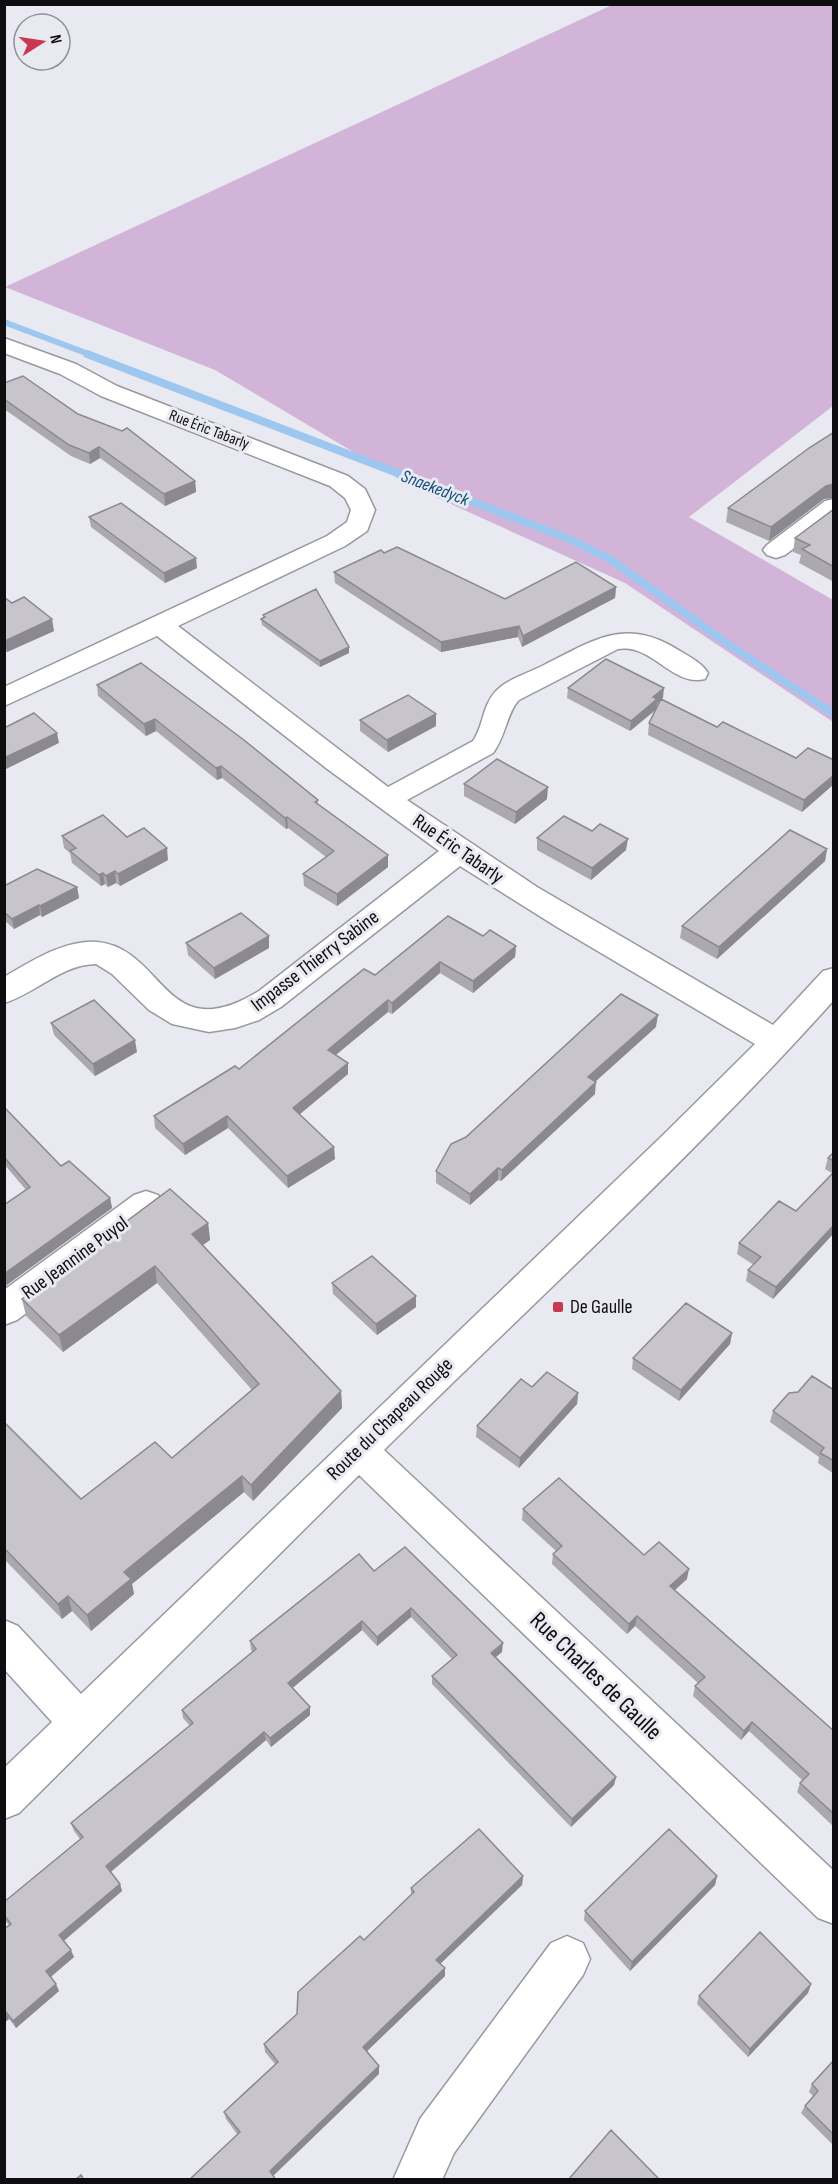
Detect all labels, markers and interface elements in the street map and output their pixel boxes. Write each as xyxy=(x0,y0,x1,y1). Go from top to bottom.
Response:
north arrow xyxy=(12,12,72,72)
text: N xyxy=(45,33,65,45)
street label: Rue Éric Tabarly xyxy=(166,406,252,454)
water label: Snaekedyck xyxy=(398,466,473,511)
street label: Rue Éric Tabarly xyxy=(408,809,508,889)
street label: Impasse Thierry Sabine xyxy=(246,905,384,1017)
street label: Rue Jeannine Puyol xyxy=(17,1211,133,1305)
place label: De Gaulle xyxy=(570,1295,632,1319)
marker: De Gaulle xyxy=(551,1300,565,1314)
street label: Route du Chapeau Rouge xyxy=(322,1353,458,1485)
street label: Rue Charles de Gaulle xyxy=(524,1606,668,1746)

